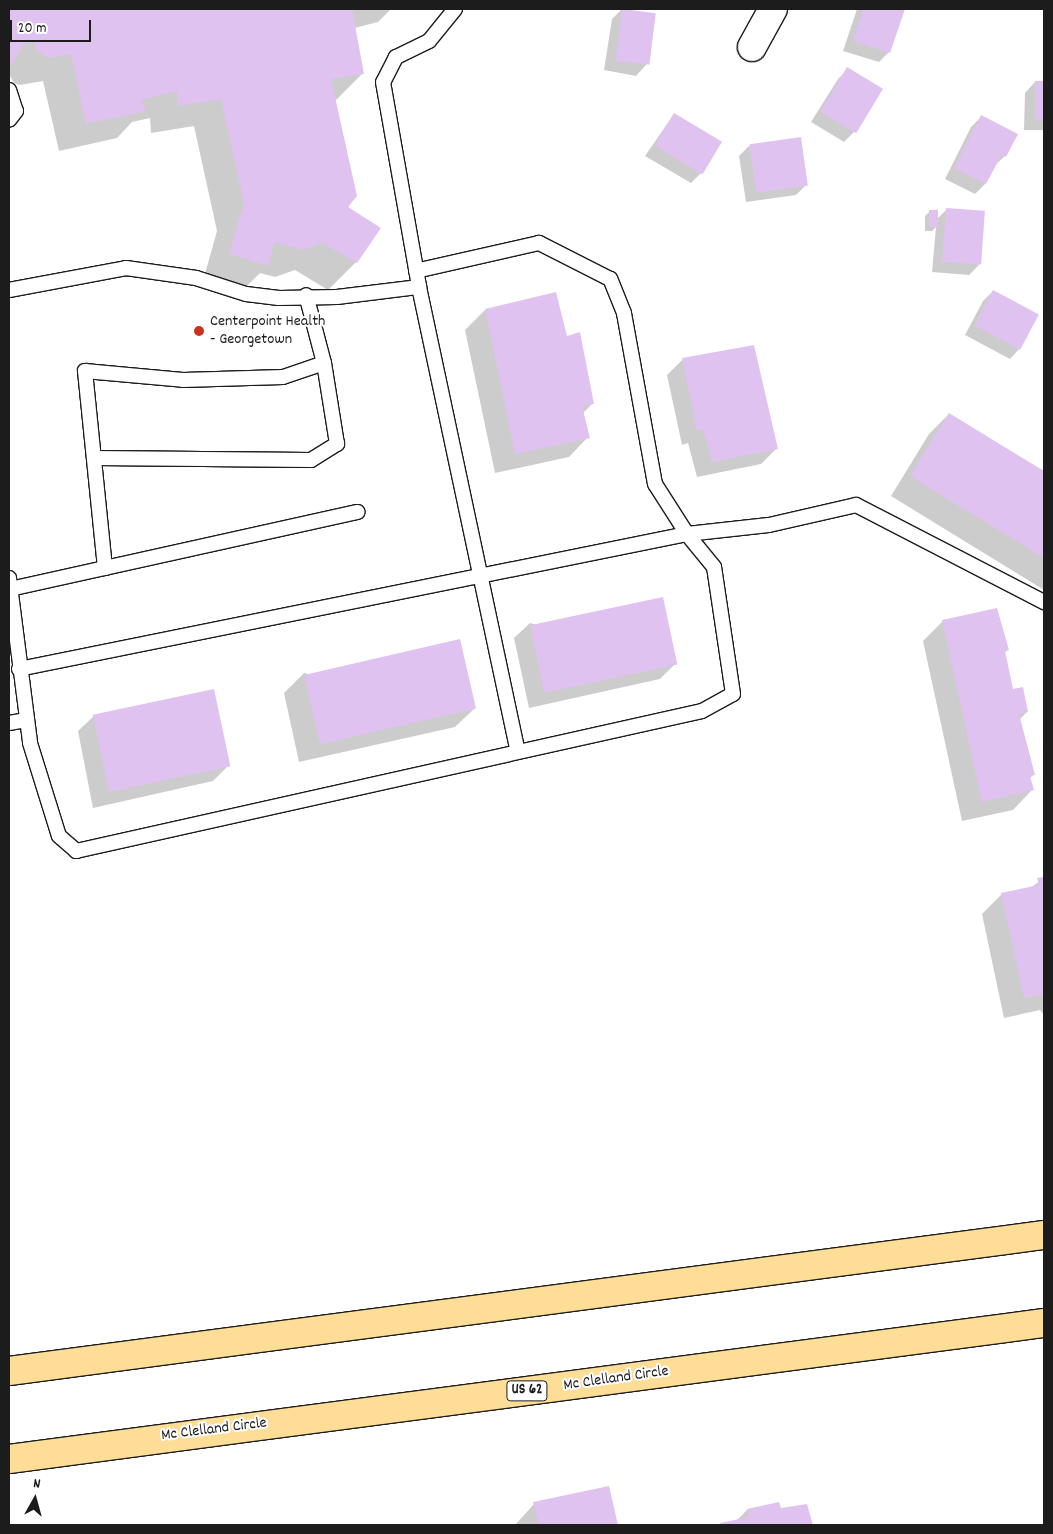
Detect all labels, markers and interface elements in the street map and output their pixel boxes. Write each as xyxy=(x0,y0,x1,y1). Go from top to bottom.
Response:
scale bar xyxy=(12,10,94,42)
text: 20 m xyxy=(18,18,46,40)
place label: Centerpoint Health - Georgetown xyxy=(210,312,325,350)
marker: Centerpoint Health - Georgetown xyxy=(192,324,206,338)
street label: Mc Clelland Circle xyxy=(562,1362,670,1396)
road number: US 62 xyxy=(506,1378,548,1404)
street label: Mc Clelland Circle xyxy=(160,1414,268,1446)
north arrow xyxy=(10,1474,60,1524)
text: N xyxy=(32,1474,41,1494)

